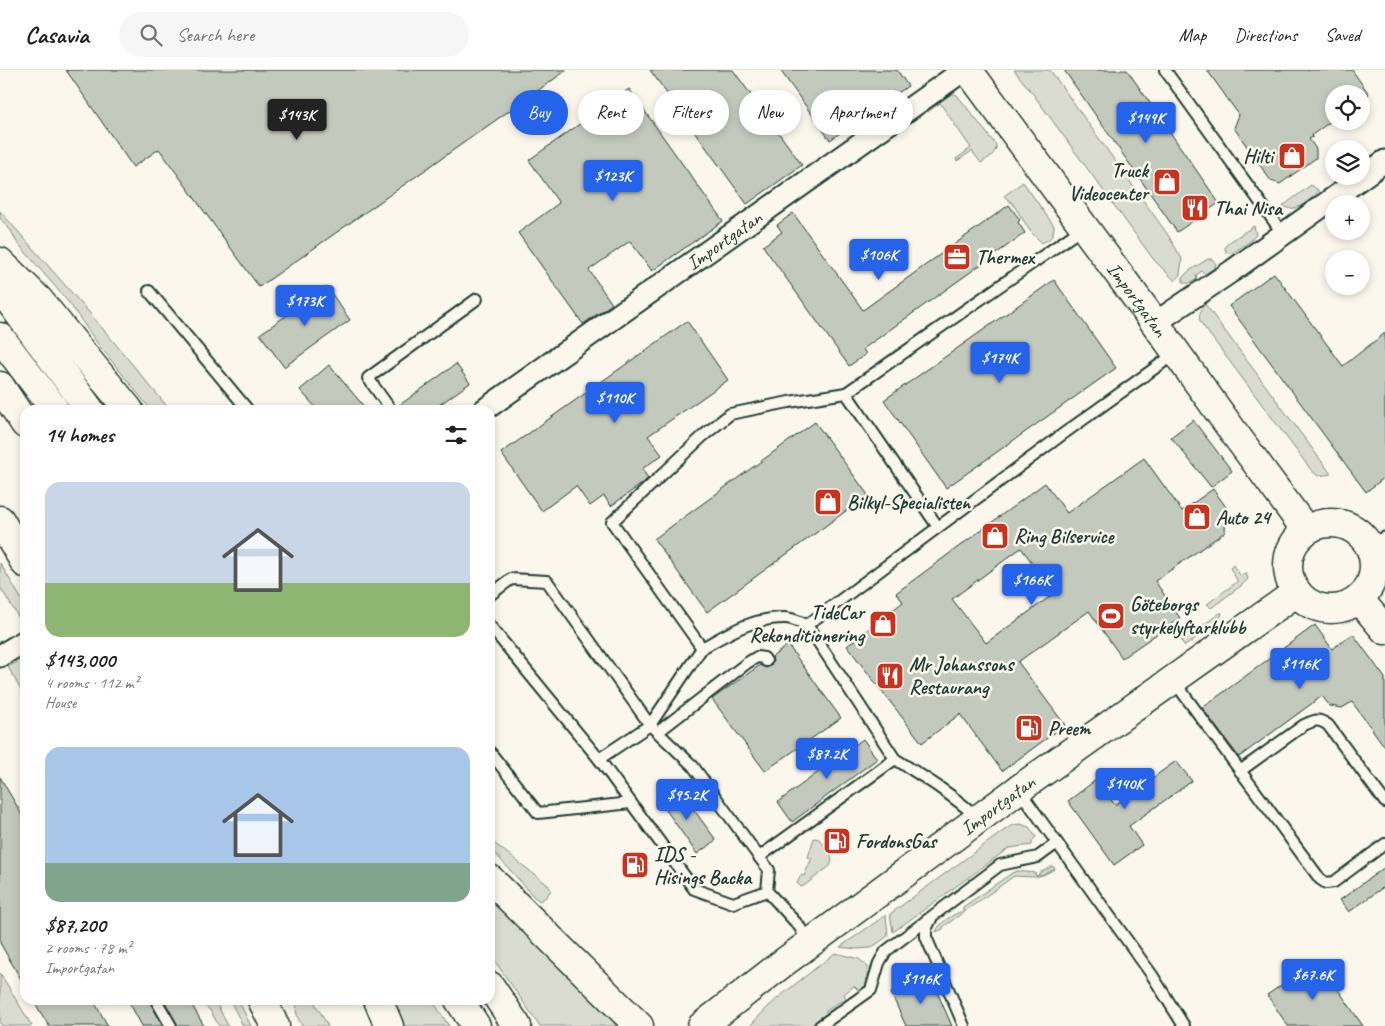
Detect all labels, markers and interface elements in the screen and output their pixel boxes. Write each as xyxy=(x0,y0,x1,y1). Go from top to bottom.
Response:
search box xyxy=(119,12,469,57)
text: Casavia xyxy=(25,20,89,50)
icon: search xyxy=(137,21,165,49)
text: Search here xyxy=(177,23,254,47)
text: Map xyxy=(1179,24,1206,46)
text: Directions xyxy=(1234,24,1297,46)
text: Saved xyxy=(1325,24,1360,46)
map controls xyxy=(1325,85,1370,295)
button: locate xyxy=(1325,85,1370,130)
chip: Buy xyxy=(510,90,568,135)
chip: Rent xyxy=(578,90,644,135)
chip: Filters xyxy=(654,90,729,135)
chip: New xyxy=(739,90,801,135)
chip: Apartment xyxy=(811,90,913,135)
pin: $143K xyxy=(262,98,332,141)
pin: $149K xyxy=(1111,102,1181,144)
text: $143K xyxy=(279,105,315,125)
text: $149K xyxy=(1128,108,1164,128)
button: layers xyxy=(1325,140,1370,185)
shop icon: Hilti xyxy=(1277,141,1307,171)
place label: Hilti xyxy=(1243,144,1276,169)
place label: Truck Videocenter xyxy=(1069,158,1151,206)
pin: $123K xyxy=(578,160,648,202)
text: $123K xyxy=(595,166,631,186)
shop icon: Truck Videocenter xyxy=(1152,167,1182,197)
restaurant icon: Thai Nisa xyxy=(1180,193,1210,223)
button: + xyxy=(1325,195,1370,240)
place label: Thai Nisa xyxy=(1214,196,1284,221)
street label: Importgatan xyxy=(681,204,767,275)
pin: $106K xyxy=(844,238,914,281)
office icon: Thermex xyxy=(942,242,972,272)
text: $106K xyxy=(860,245,898,265)
place label: Thermex xyxy=(976,245,1036,270)
button: − xyxy=(1325,250,1370,295)
street label: Importgatan xyxy=(1102,257,1174,342)
pin: $173K xyxy=(270,284,340,327)
text: $173K xyxy=(287,291,323,311)
pin: $174K xyxy=(965,342,1035,384)
text: $174K xyxy=(982,348,1018,368)
pin: $110K xyxy=(580,382,650,424)
text: $110K xyxy=(597,388,633,408)
icon: filters xyxy=(442,421,470,449)
text: 14 homes xyxy=(45,422,114,448)
shop icon: Bilkyl-Specialisten xyxy=(813,487,843,517)
place label: Bilkyl-Specialisten xyxy=(847,490,972,515)
shop icon: Auto 24 xyxy=(1182,502,1212,532)
place label: Auto 24 xyxy=(1216,505,1273,530)
icon: home xyxy=(213,515,303,605)
shop icon: Ring Bilservice xyxy=(980,521,1010,551)
place label: Ring Bilservice xyxy=(1014,524,1115,549)
pin: $166K xyxy=(997,564,1067,606)
text: $166K xyxy=(1013,570,1051,590)
place label: Göteborgs styrkelyftarklubb xyxy=(1130,592,1248,640)
place label: TideCar Rekonditionering xyxy=(749,600,867,648)
sports icon: Göteborgs styrkelyftarklubb xyxy=(1096,601,1126,631)
shop icon: TideCar Rekonditionering xyxy=(868,609,898,639)
text: $143,000 xyxy=(45,647,115,673)
pin: $116K xyxy=(1265,648,1335,690)
place label: Mr Johanssons Restaurang xyxy=(909,652,1015,700)
text: $116K xyxy=(1281,654,1319,674)
restaurant icon: Mr Johanssons Restaurang xyxy=(875,661,905,691)
text: 4 rooms · 112 m² xyxy=(45,673,139,693)
text: House xyxy=(45,693,76,713)
fuel station icon: Preem xyxy=(1014,713,1044,743)
place label: Preem xyxy=(1048,716,1092,741)
pin: $87.2K xyxy=(786,738,868,780)
text: $87.2K xyxy=(807,744,847,764)
pin: $140K xyxy=(1090,768,1160,810)
street label: Importgatan xyxy=(955,769,1040,841)
text: $140K xyxy=(1107,774,1143,794)
pin: $95.2K xyxy=(646,778,728,821)
icon: home xyxy=(213,780,303,870)
text: $95.2K xyxy=(667,785,707,805)
fuel station icon: FordonsGas xyxy=(822,826,852,856)
place label: FordonsGas xyxy=(856,829,938,854)
place label: IDS - Hisings Backa xyxy=(654,842,753,890)
fuel station icon: IDS - Hisings Backa xyxy=(620,850,650,880)
text: $87,200 xyxy=(45,912,106,938)
text: 2 rooms · 78 m² xyxy=(45,938,131,958)
text: Importgatan xyxy=(45,958,114,978)
pin: $67.6K xyxy=(1272,958,1354,1001)
pin: $116K xyxy=(886,962,956,1005)
text: $67.6K xyxy=(1293,965,1333,985)
text: $116K xyxy=(902,969,940,989)

